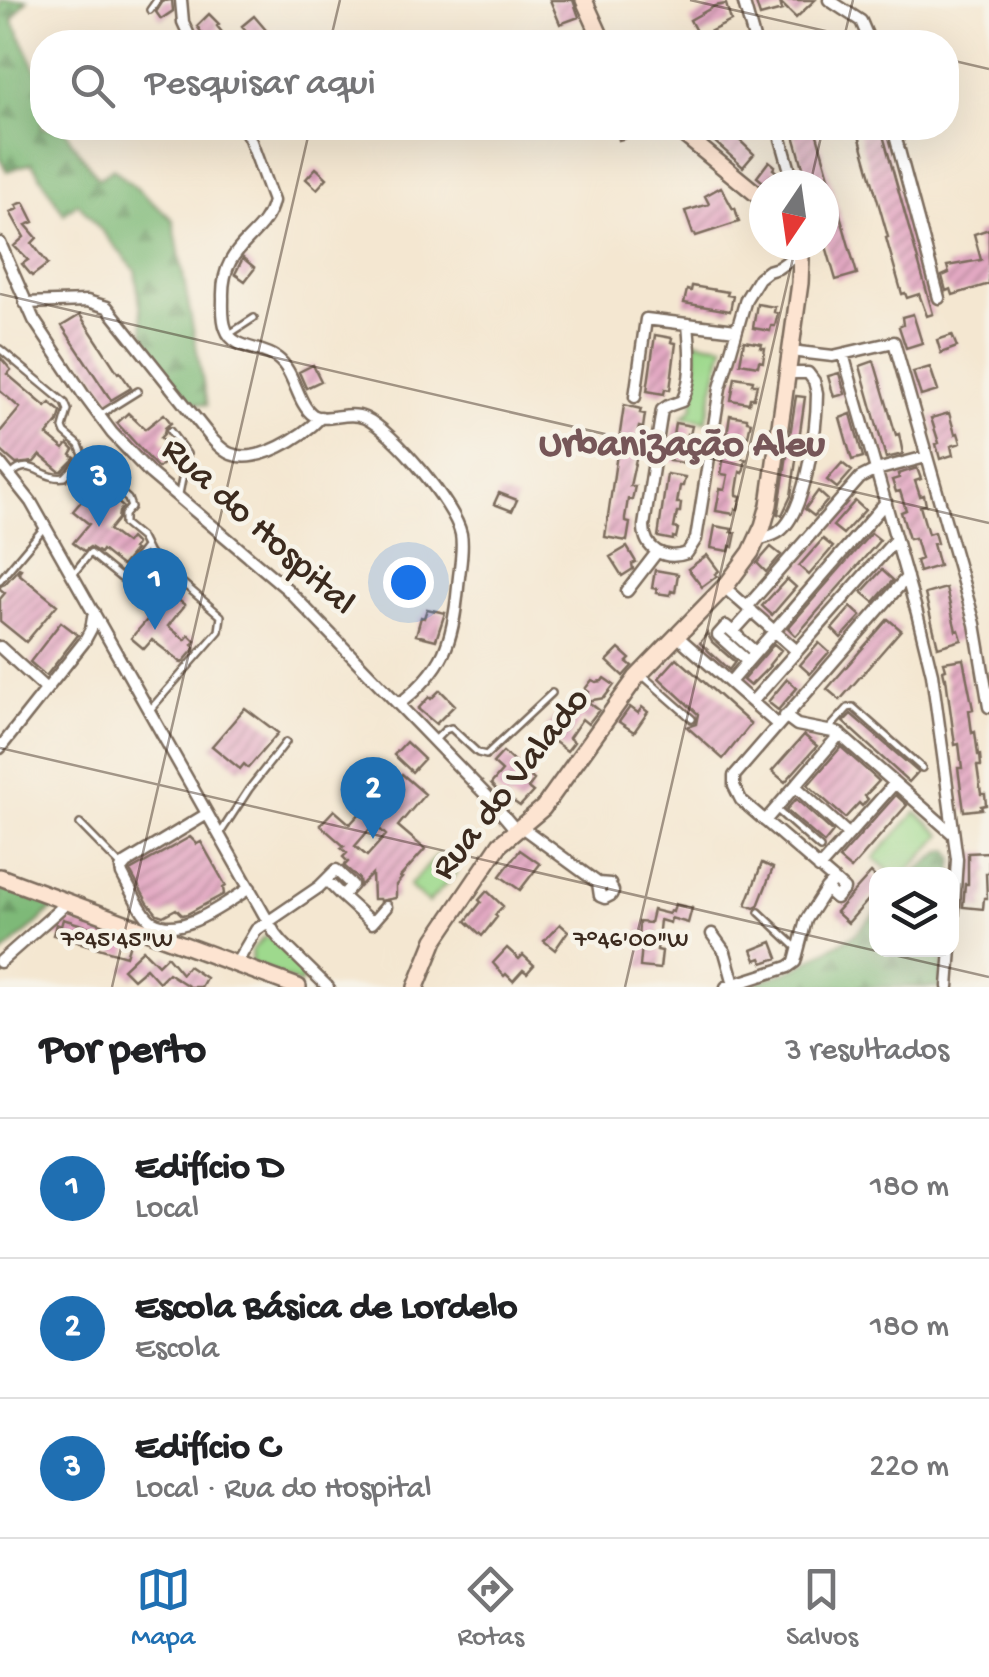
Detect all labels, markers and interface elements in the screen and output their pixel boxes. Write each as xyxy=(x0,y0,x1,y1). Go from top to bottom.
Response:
search box xyxy=(30,30,959,140)
icon: search xyxy=(65,58,120,113)
text: Pesquisar aqui xyxy=(145,63,376,107)
north arrow xyxy=(749,170,839,260)
district label: Urbanização Aleu xyxy=(539,423,825,470)
street label: Rua do Hospital xyxy=(151,429,363,627)
pin: 3 xyxy=(66,444,132,527)
pin: 1 xyxy=(122,548,188,630)
your location xyxy=(383,557,434,608)
street label: Rua do Valado xyxy=(423,680,601,890)
pin: 2 xyxy=(340,756,406,839)
map controls xyxy=(869,867,959,957)
button: layers xyxy=(869,867,959,957)
text: 7°45'45"W xyxy=(60,927,173,956)
text: 7°46'00"W xyxy=(572,927,689,956)
text: Por perto xyxy=(40,1028,206,1077)
text: 3 resultados xyxy=(785,1033,949,1071)
text: Edifício D xyxy=(135,1147,284,1191)
text: 1 xyxy=(66,1169,79,1207)
text: 180 m xyxy=(870,1169,949,1207)
text: Local xyxy=(135,1191,199,1229)
text: Escola Básica de Lordelo xyxy=(135,1287,517,1331)
text: 2 xyxy=(65,1309,80,1347)
text: 180 m xyxy=(870,1309,949,1347)
text: Escola xyxy=(135,1331,219,1369)
text: Edifício C xyxy=(135,1427,280,1471)
text: 3 xyxy=(64,1449,81,1487)
text: 220 m xyxy=(869,1449,949,1487)
text: Local · Rua do Hospital xyxy=(135,1471,432,1509)
tab: Mapa xyxy=(131,1562,195,1655)
tab: Rotas xyxy=(457,1562,524,1655)
tab: Salvos xyxy=(786,1562,858,1655)

